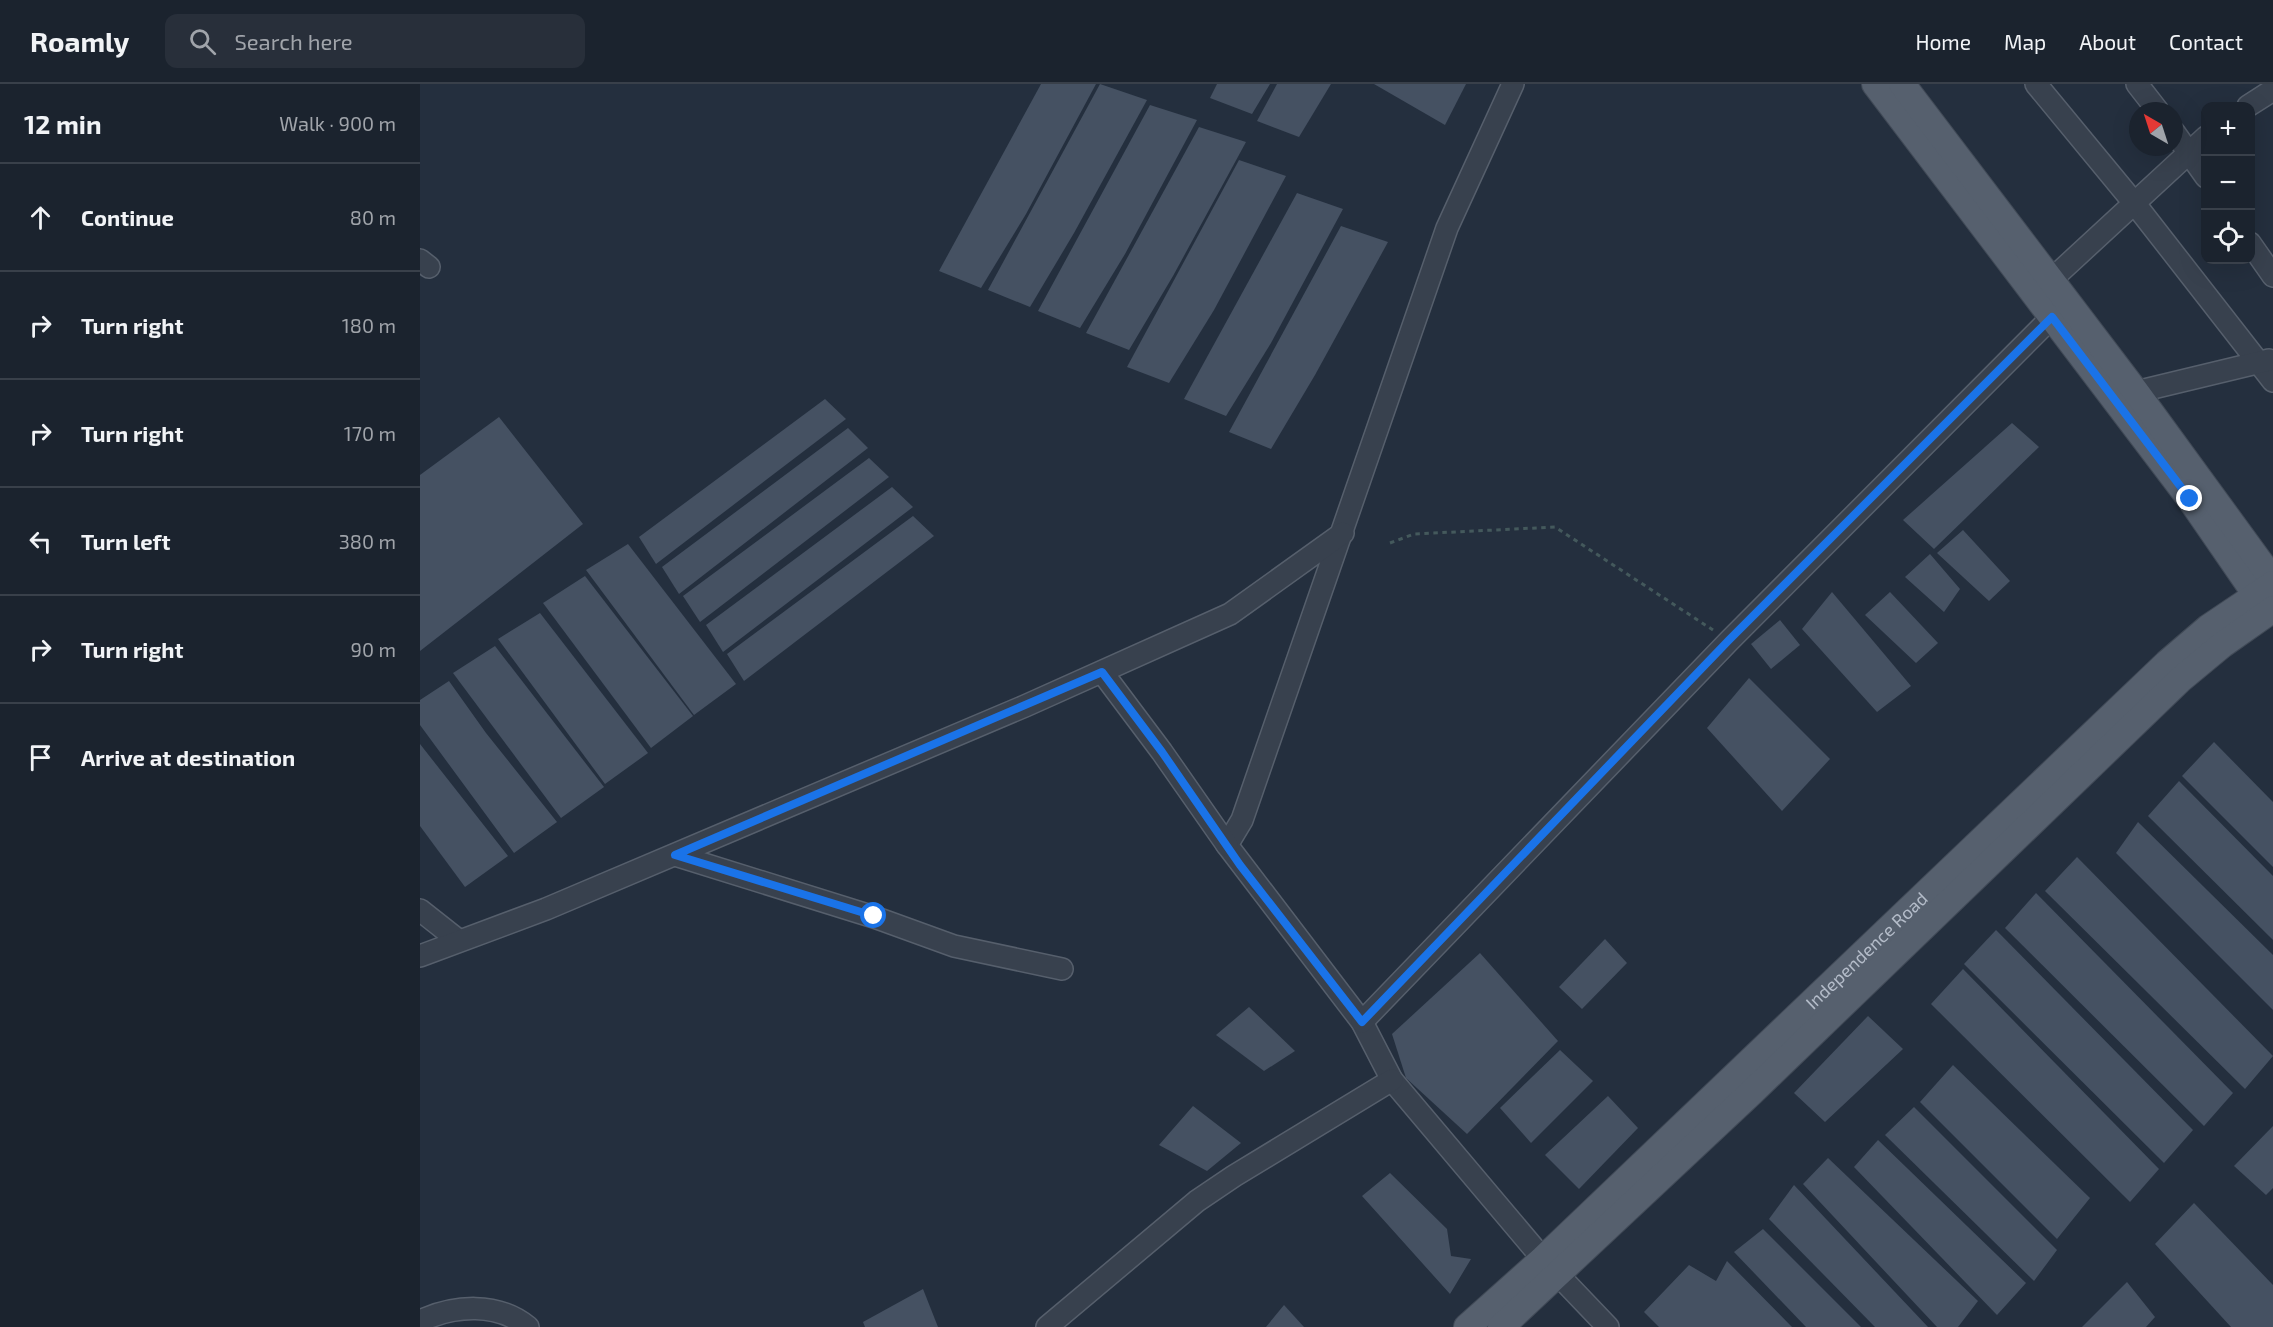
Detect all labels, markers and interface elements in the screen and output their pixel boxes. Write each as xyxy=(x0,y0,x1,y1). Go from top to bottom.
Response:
search box xyxy=(165,14,585,68)
text: Roamly xyxy=(30,24,129,58)
icon: search xyxy=(186,25,219,58)
text: Search here xyxy=(234,28,353,54)
text: Home xyxy=(1915,29,1971,54)
text: Map xyxy=(2004,29,2046,54)
text: About xyxy=(2079,29,2136,54)
text: Contact xyxy=(2169,29,2243,54)
north arrow xyxy=(2129,102,2183,156)
map controls xyxy=(2201,102,2255,264)
button: + xyxy=(2201,102,2255,156)
text: 12 min xyxy=(24,108,102,139)
text: Walk · 900 m xyxy=(279,111,396,135)
button: − xyxy=(2201,156,2255,210)
icon: ahead xyxy=(24,201,57,234)
text: Continue xyxy=(81,204,174,230)
text: 80 m xyxy=(350,205,396,229)
button: locate xyxy=(2201,210,2255,264)
icon: right xyxy=(24,309,57,342)
text: Turn right xyxy=(81,312,183,338)
text: 180 m xyxy=(342,313,396,337)
icon: right xyxy=(24,417,57,450)
text: Turn right xyxy=(81,420,183,446)
text: 170 m xyxy=(344,421,396,445)
route end xyxy=(2176,485,2202,511)
icon: left xyxy=(24,525,57,558)
text: Turn left xyxy=(81,528,170,554)
text: 380 m xyxy=(339,529,396,553)
icon: right xyxy=(24,633,57,666)
text: Turn right xyxy=(81,636,183,662)
text: 90 m xyxy=(351,637,396,661)
icon: arrive xyxy=(24,741,57,774)
text: Arrive at destination xyxy=(81,744,295,770)
street label: Independence Road xyxy=(1801,887,1932,1013)
route start xyxy=(860,902,886,928)

